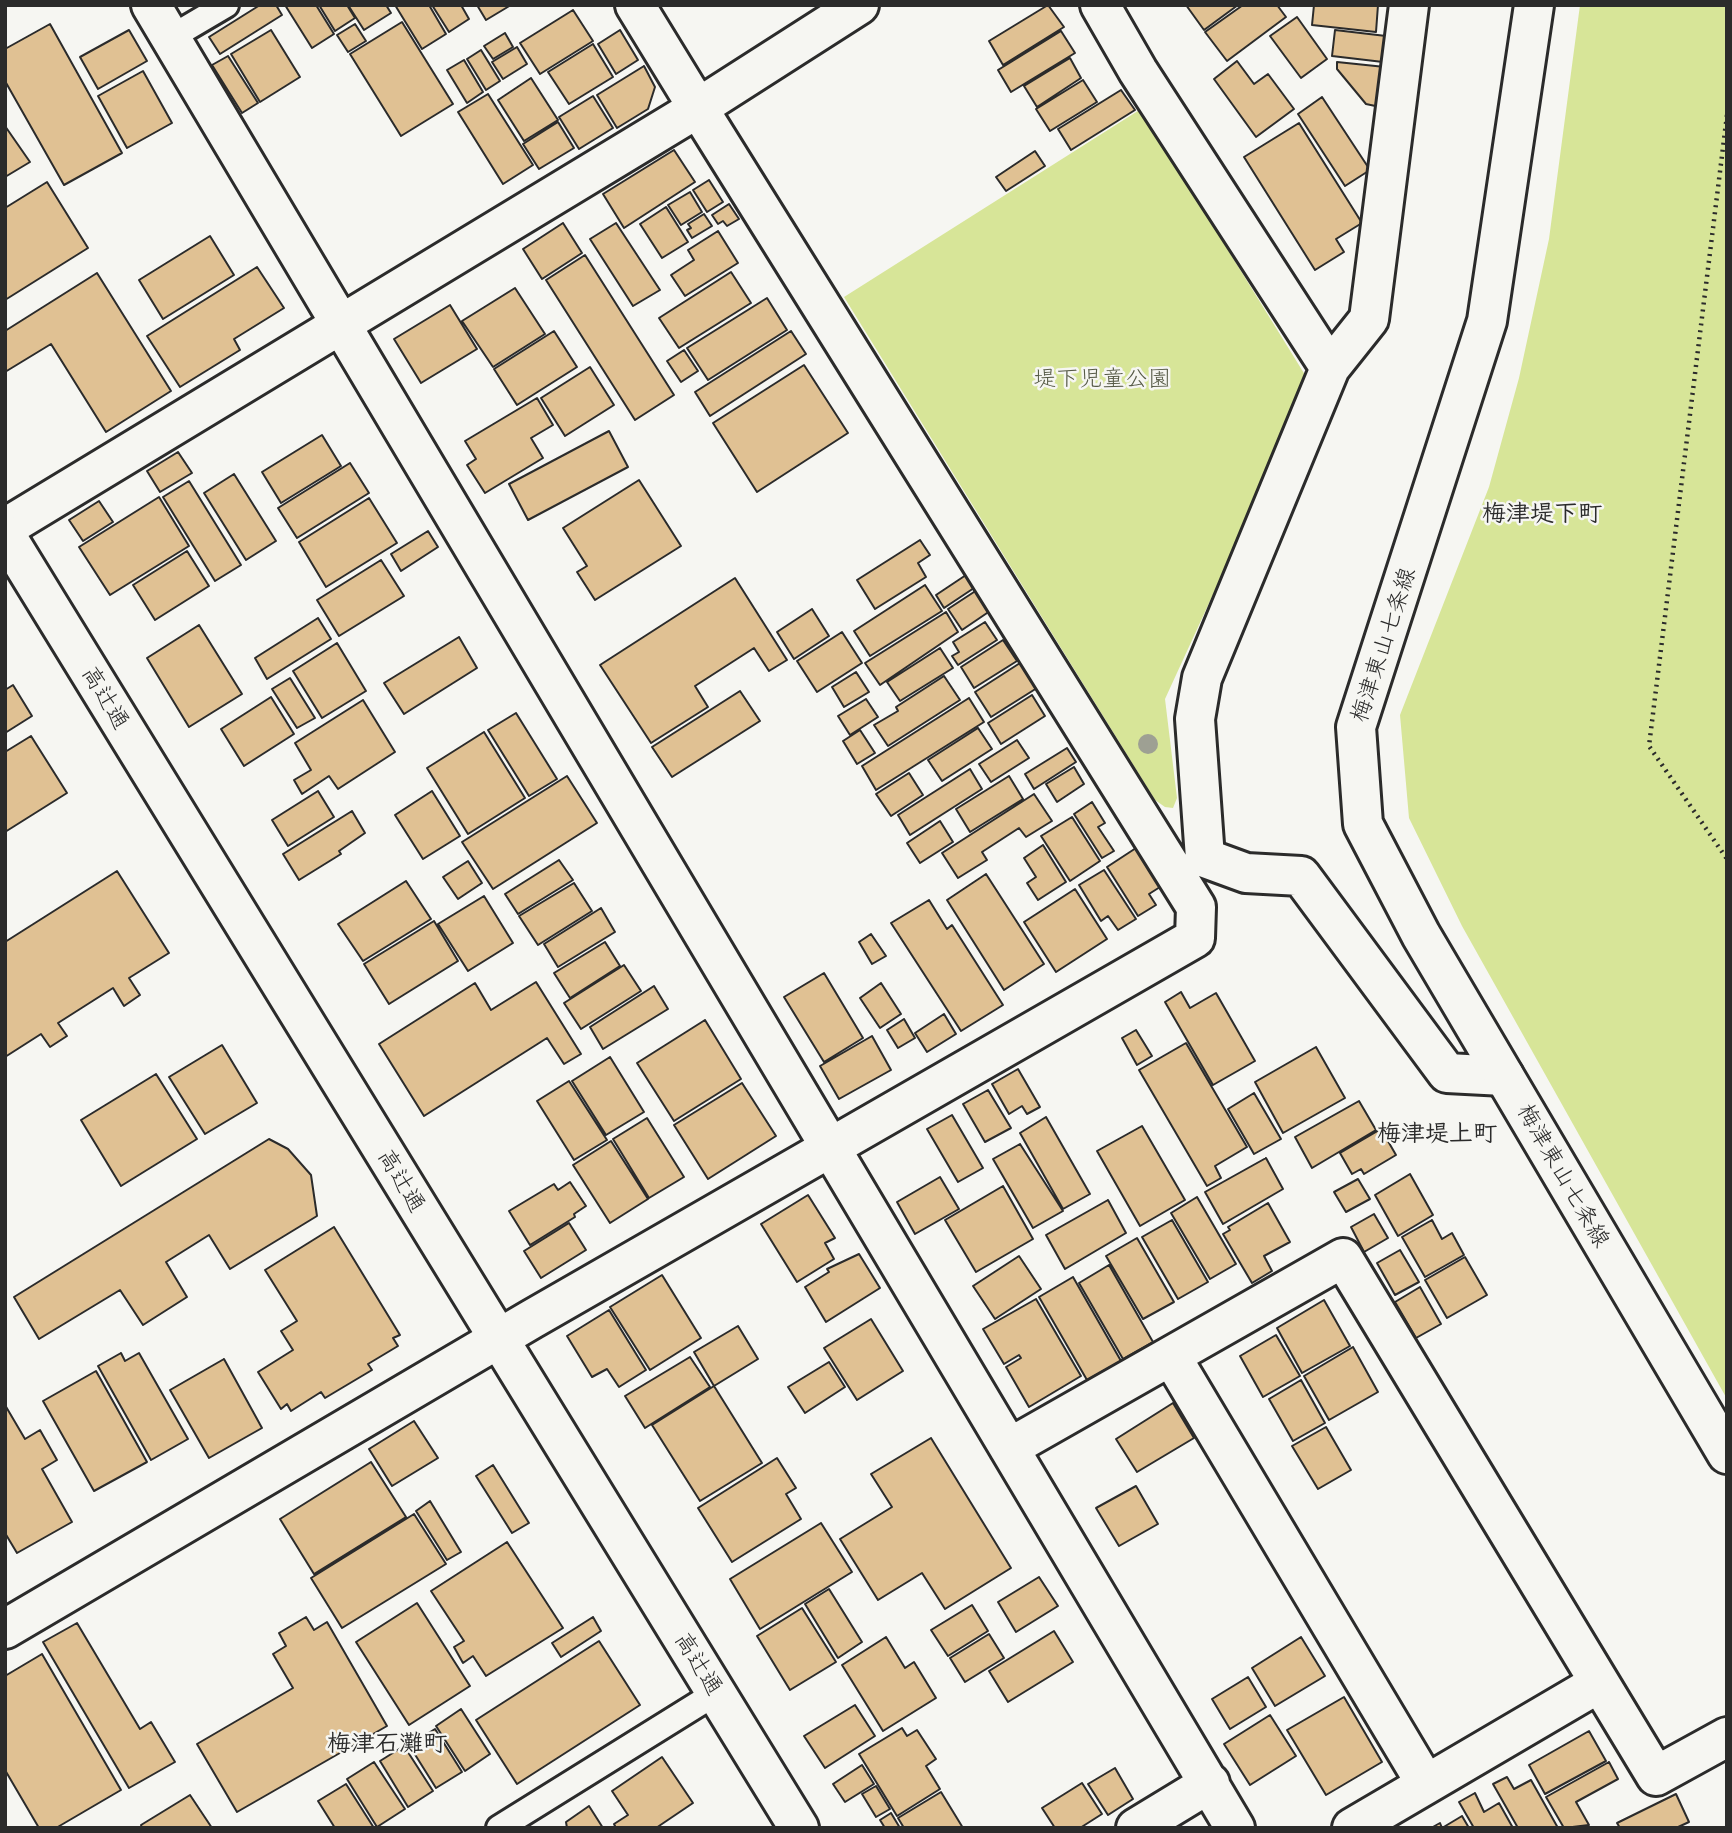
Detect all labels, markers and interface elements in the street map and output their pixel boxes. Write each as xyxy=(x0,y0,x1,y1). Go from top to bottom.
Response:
park label: 堤下児童公園 xyxy=(1033,365,1171,393)
district label: 梅津堤下町 xyxy=(1482,500,1602,528)
street label: 梅津東山七条線 xyxy=(1346,564,1422,726)
street label: 高辻通 xyxy=(75,661,135,735)
street label: 梅津東山七条線 xyxy=(1511,1099,1615,1253)
district label: 梅津堤上町 xyxy=(1377,1120,1497,1148)
street label: 高辻通 xyxy=(371,1144,431,1218)
street label: 高辻通 xyxy=(668,1627,728,1701)
district label: 梅津石灘町 xyxy=(327,1730,447,1758)

